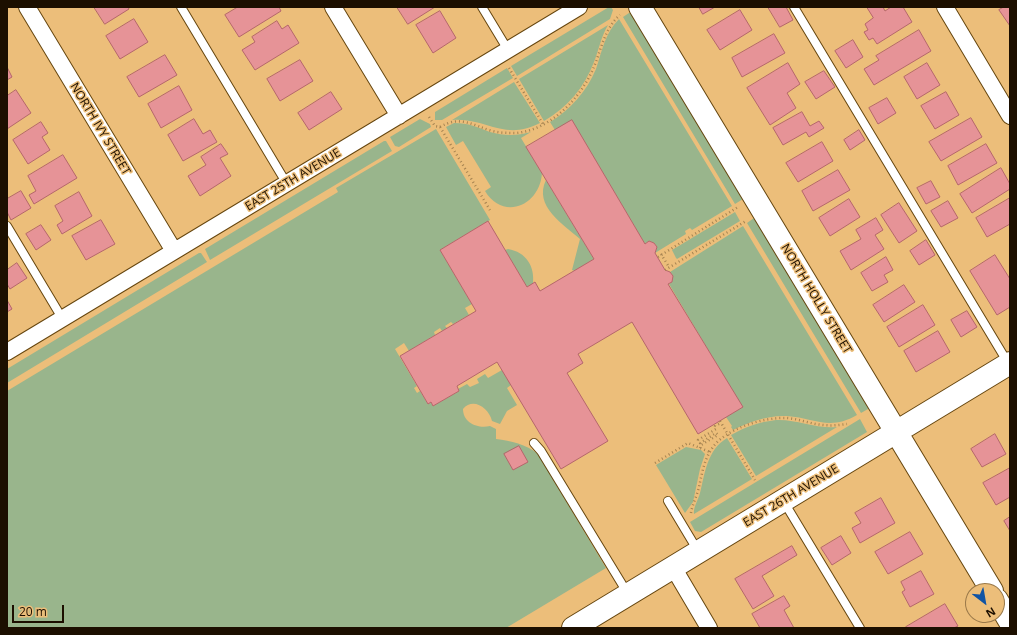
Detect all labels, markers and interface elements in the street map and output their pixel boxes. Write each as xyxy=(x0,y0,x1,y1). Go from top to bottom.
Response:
street label: NORTH IVY STREET xyxy=(67,80,133,178)
street label: EAST 25TH AVENUE xyxy=(243,146,343,214)
street label: NORTH HOLLY STREET xyxy=(778,242,854,356)
street label: EAST 26TH AVENUE xyxy=(741,462,841,530)
north arrow xyxy=(965,583,1005,623)
scale bar xyxy=(14,597,66,623)
text: 20 m xyxy=(19,603,47,620)
text: N xyxy=(983,604,999,622)

